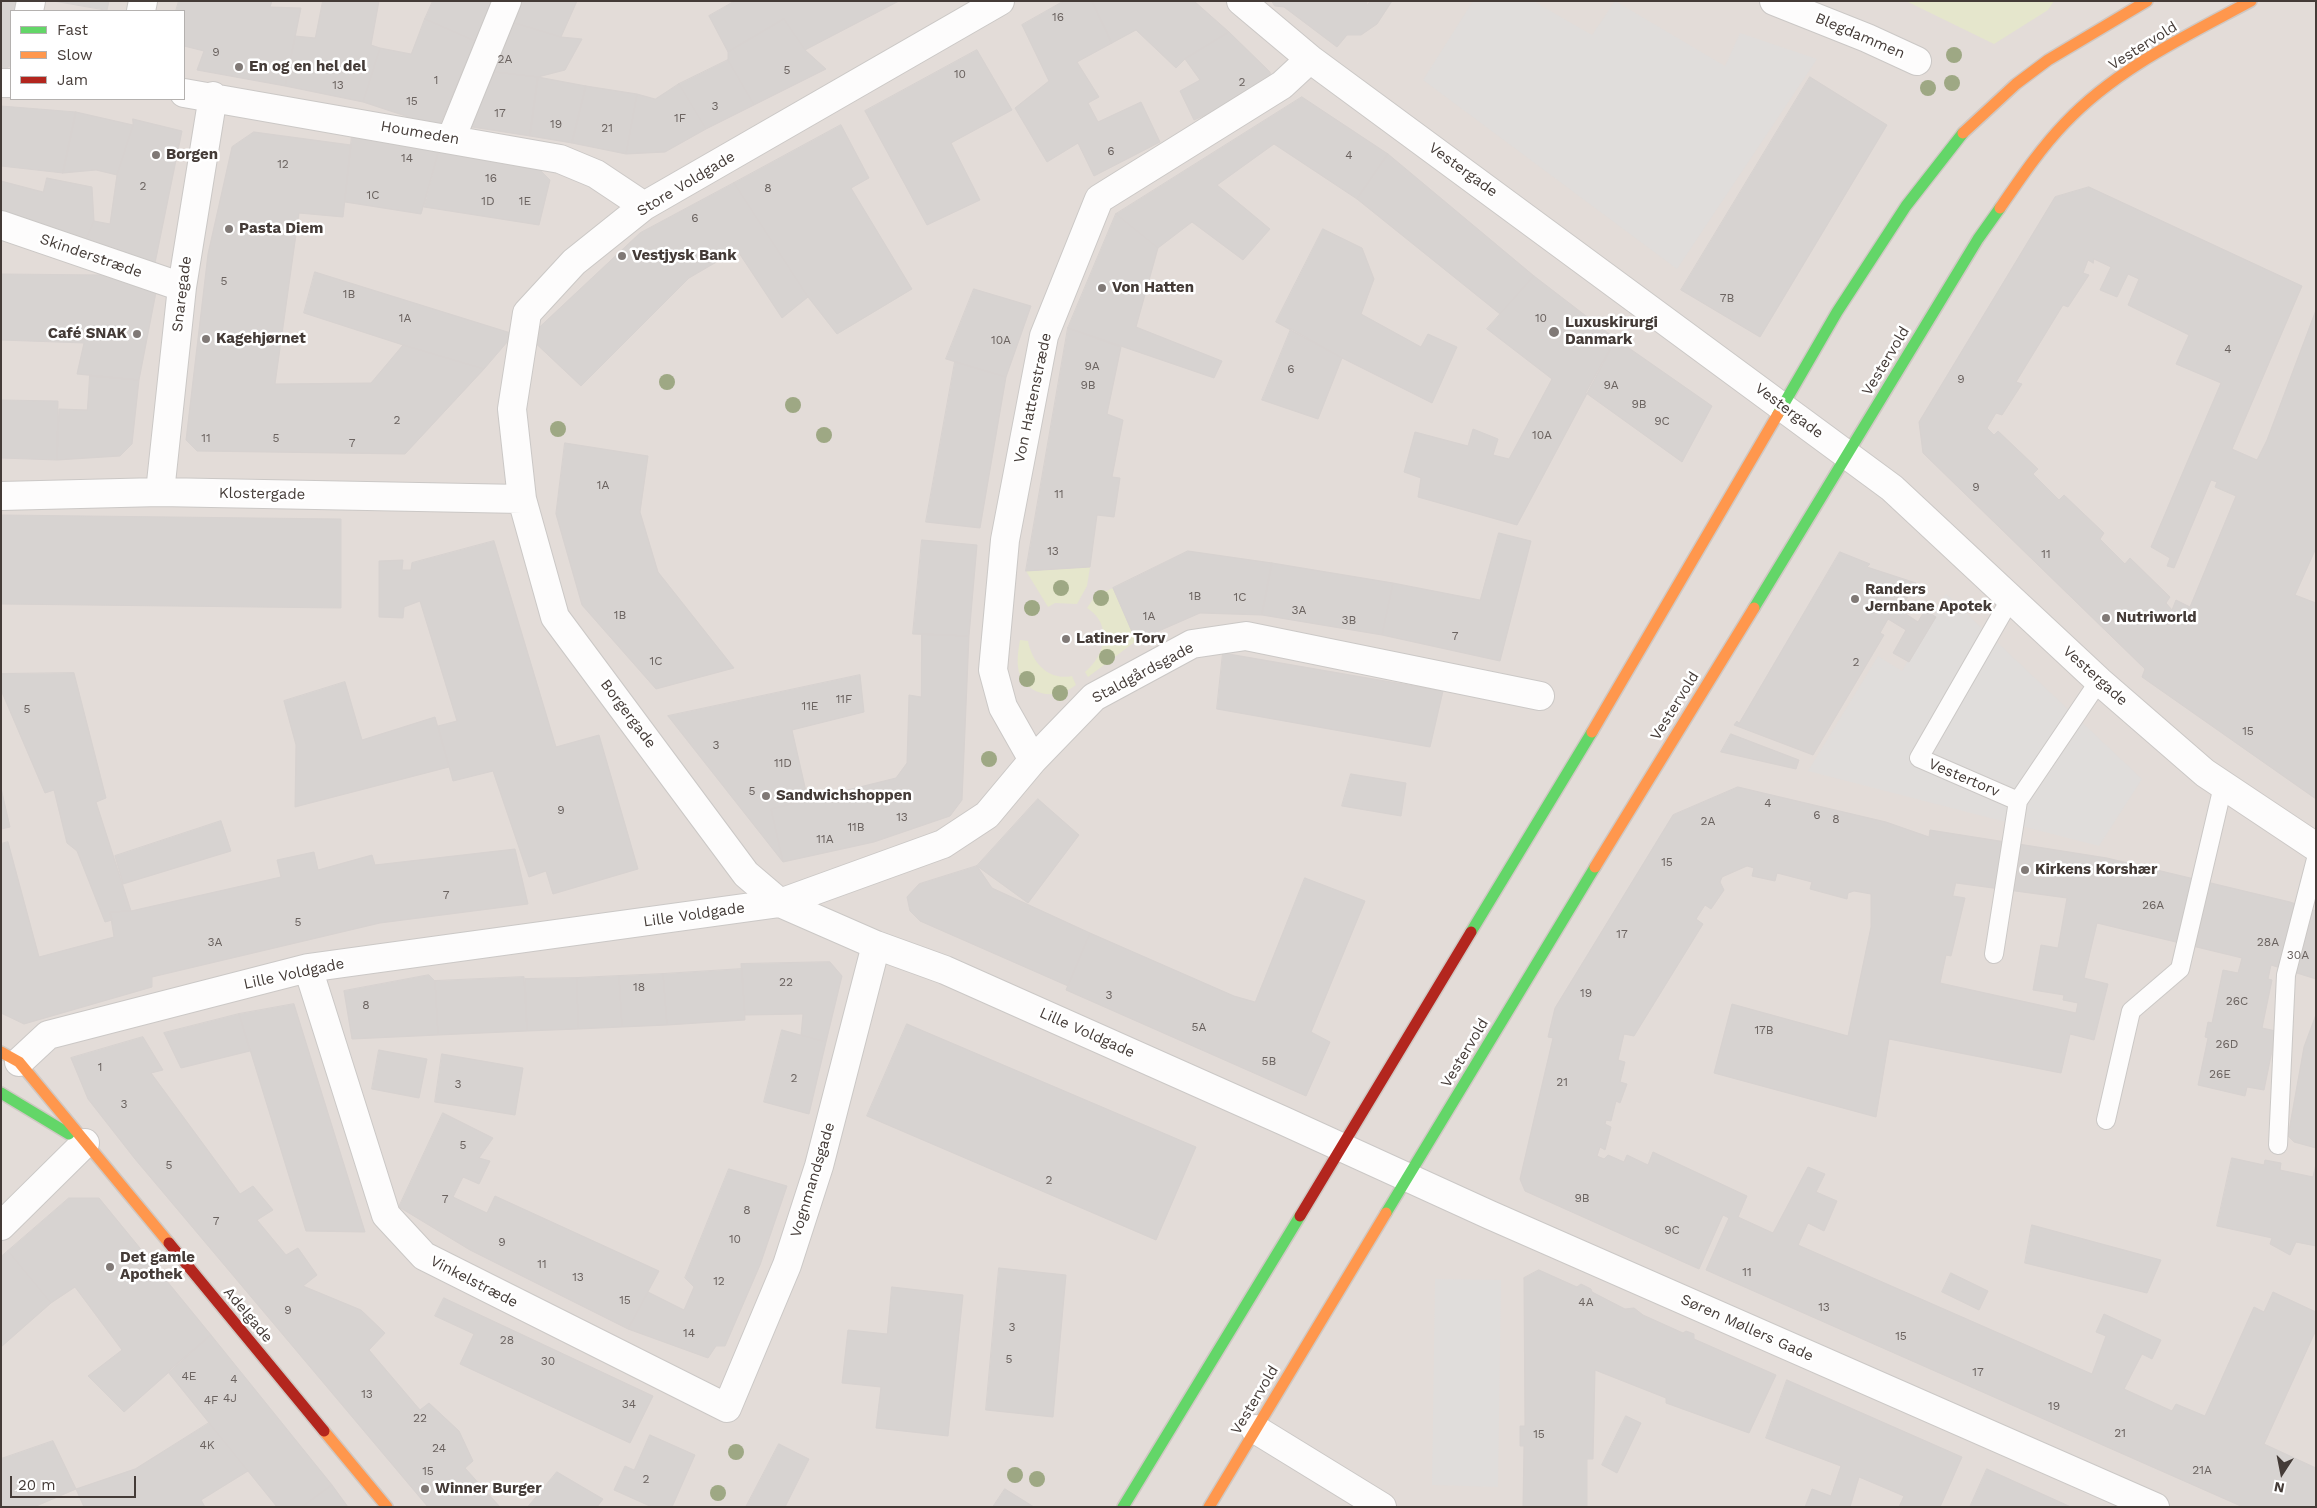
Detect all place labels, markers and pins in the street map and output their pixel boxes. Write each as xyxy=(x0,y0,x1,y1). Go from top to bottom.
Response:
place label: En og en hel del xyxy=(249,58,366,76)
marker: En og en hel del xyxy=(233,61,245,73)
place label: Borgen xyxy=(166,146,218,164)
marker: Borgen xyxy=(150,149,162,161)
place label: Pasta Diem xyxy=(239,220,323,238)
marker: Pasta Diem xyxy=(223,223,235,235)
place label: Vestjysk Bank xyxy=(632,247,736,265)
marker: Vestjysk Bank xyxy=(616,250,628,262)
place label: Von Hatten xyxy=(1112,279,1194,297)
marker: Von Hatten xyxy=(1096,282,1108,294)
place label: Luxuskirurgi Danmark xyxy=(1565,314,1658,349)
place label: Café SNAK xyxy=(48,325,127,343)
marker: Luxuskirurgi Danmark xyxy=(1547,325,1561,339)
marker: Café SNAK xyxy=(131,328,143,340)
place label: Kagehjørnet xyxy=(216,330,306,348)
marker: Kagehjørnet xyxy=(200,333,212,345)
place label: Randers Jernbane Apotek xyxy=(1865,581,1992,616)
marker: Randers Jernbane Apotek xyxy=(1849,593,1861,605)
place label: Nutriworld xyxy=(2116,609,2197,627)
marker: Nutriworld xyxy=(2100,612,2112,624)
place label: Latiner Torv xyxy=(1076,630,1165,648)
marker: Latiner Torv xyxy=(1060,633,1072,645)
place label: Sandwichshoppen xyxy=(776,787,912,805)
marker: Sandwichshoppen xyxy=(760,790,772,802)
place label: Kirkens Korshær xyxy=(2035,861,2157,879)
marker: Kirkens Korshær xyxy=(2019,864,2031,876)
place label: Det gamle Apothek xyxy=(120,1249,195,1284)
marker: Det gamle Apothek xyxy=(104,1261,116,1273)
place label: Winner Burger xyxy=(435,1480,542,1498)
marker: Winner Burger xyxy=(419,1483,431,1495)

